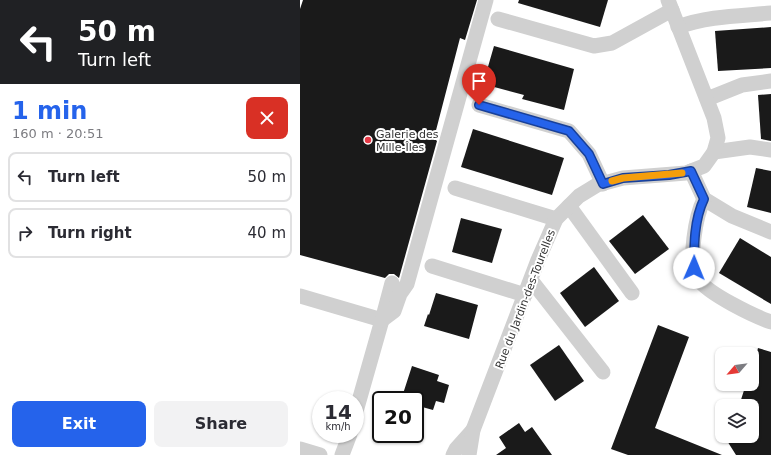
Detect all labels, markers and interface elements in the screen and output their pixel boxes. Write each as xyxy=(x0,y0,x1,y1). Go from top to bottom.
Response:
text: 50 m xyxy=(78,15,156,48)
icon: left xyxy=(12,16,64,68)
text: Turn left xyxy=(78,49,151,70)
pin xyxy=(462,64,496,105)
icon: arrive xyxy=(468,70,490,92)
text: 1 min xyxy=(12,97,87,125)
button: close xyxy=(246,97,288,139)
text: 160 m · 20:51 xyxy=(12,126,103,141)
place label: Galerie des Mille-Îles xyxy=(376,128,439,154)
marker: Galerie des Mille-Îles xyxy=(363,135,373,145)
icon: left xyxy=(14,166,36,188)
text: Turn left xyxy=(48,168,120,186)
text: 50 m xyxy=(248,168,286,186)
icon: right xyxy=(14,222,36,244)
text: Turn right xyxy=(48,224,132,242)
text: 40 m xyxy=(248,224,286,242)
street label: Rue du Jardin-des-Tourelles xyxy=(493,228,558,370)
position arrow xyxy=(673,247,715,289)
north arrow xyxy=(715,347,759,391)
map controls xyxy=(715,347,759,443)
speed limit sign: 20 xyxy=(372,391,424,443)
button: layers xyxy=(715,399,759,443)
text: 14 xyxy=(324,400,352,424)
button: Exit xyxy=(12,401,146,447)
button: Share xyxy=(154,401,288,447)
text: km/h xyxy=(325,421,351,432)

